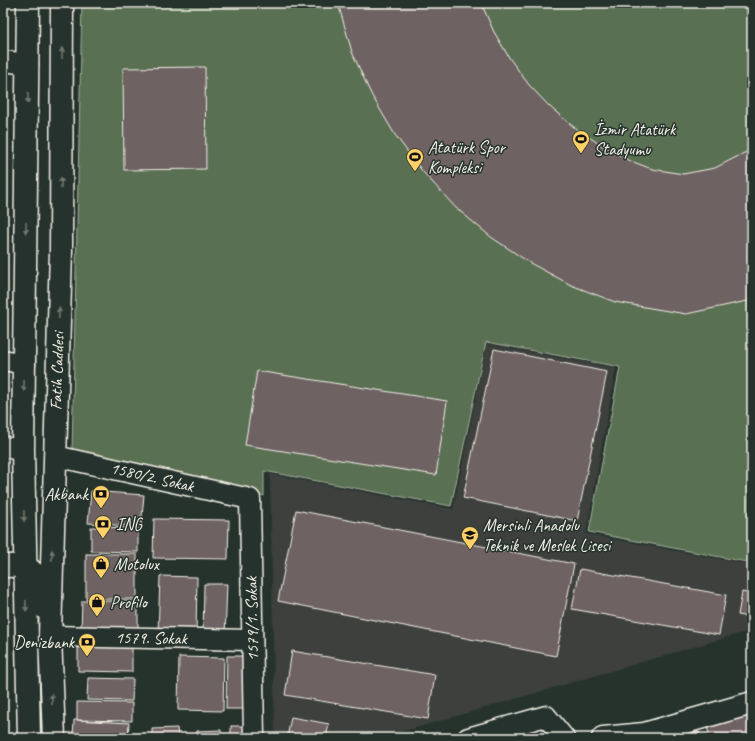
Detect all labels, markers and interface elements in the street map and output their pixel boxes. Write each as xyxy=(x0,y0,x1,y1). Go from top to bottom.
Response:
one-way arrow xyxy=(58,47,65,59)
one-way arrow xyxy=(25,92,31,105)
place label: İzmir Atatürk Stadyumu xyxy=(594,119,677,160)
sports icon: İzmir Atatürk Stadyumu xyxy=(571,129,591,154)
place label: Atatürk Spor Kompleksi xyxy=(428,137,507,178)
sports icon: Atatürk Spor Kompleksi xyxy=(405,147,425,172)
one-way arrow xyxy=(58,176,64,189)
one-way arrow xyxy=(23,222,29,235)
one-way arrow xyxy=(56,306,62,319)
street label: Fatih Caddesi xyxy=(45,330,69,410)
one-way arrow xyxy=(21,380,27,393)
street label: 1580/2. Sokak xyxy=(108,457,197,497)
place label: Akbank xyxy=(45,484,90,505)
bank icon: Akbank xyxy=(91,484,111,509)
one-way arrow xyxy=(21,510,27,523)
bank icon: ING xyxy=(93,514,113,539)
place label: ING xyxy=(116,514,143,535)
place label: Mersinli Anadolu Teknik ve Meslek Lisesi xyxy=(483,515,612,556)
school or university icon: Mersinli Anadolu Teknik ve Meslek Lisesi xyxy=(460,525,480,550)
one-way arrow xyxy=(49,548,55,561)
shop icon: Motolux xyxy=(91,554,111,579)
place label: Motolux xyxy=(114,554,160,575)
street label: 1579/1. Sokak xyxy=(241,575,263,662)
shop icon: Profilo xyxy=(87,592,107,617)
place label: Profilo xyxy=(110,592,149,613)
one-way arrow xyxy=(22,600,29,612)
street label: 1579. Sokak xyxy=(115,627,189,649)
place label: Denizbank xyxy=(14,632,76,653)
bank icon: Denizbank xyxy=(77,632,97,657)
one-way arrow xyxy=(49,692,55,705)

